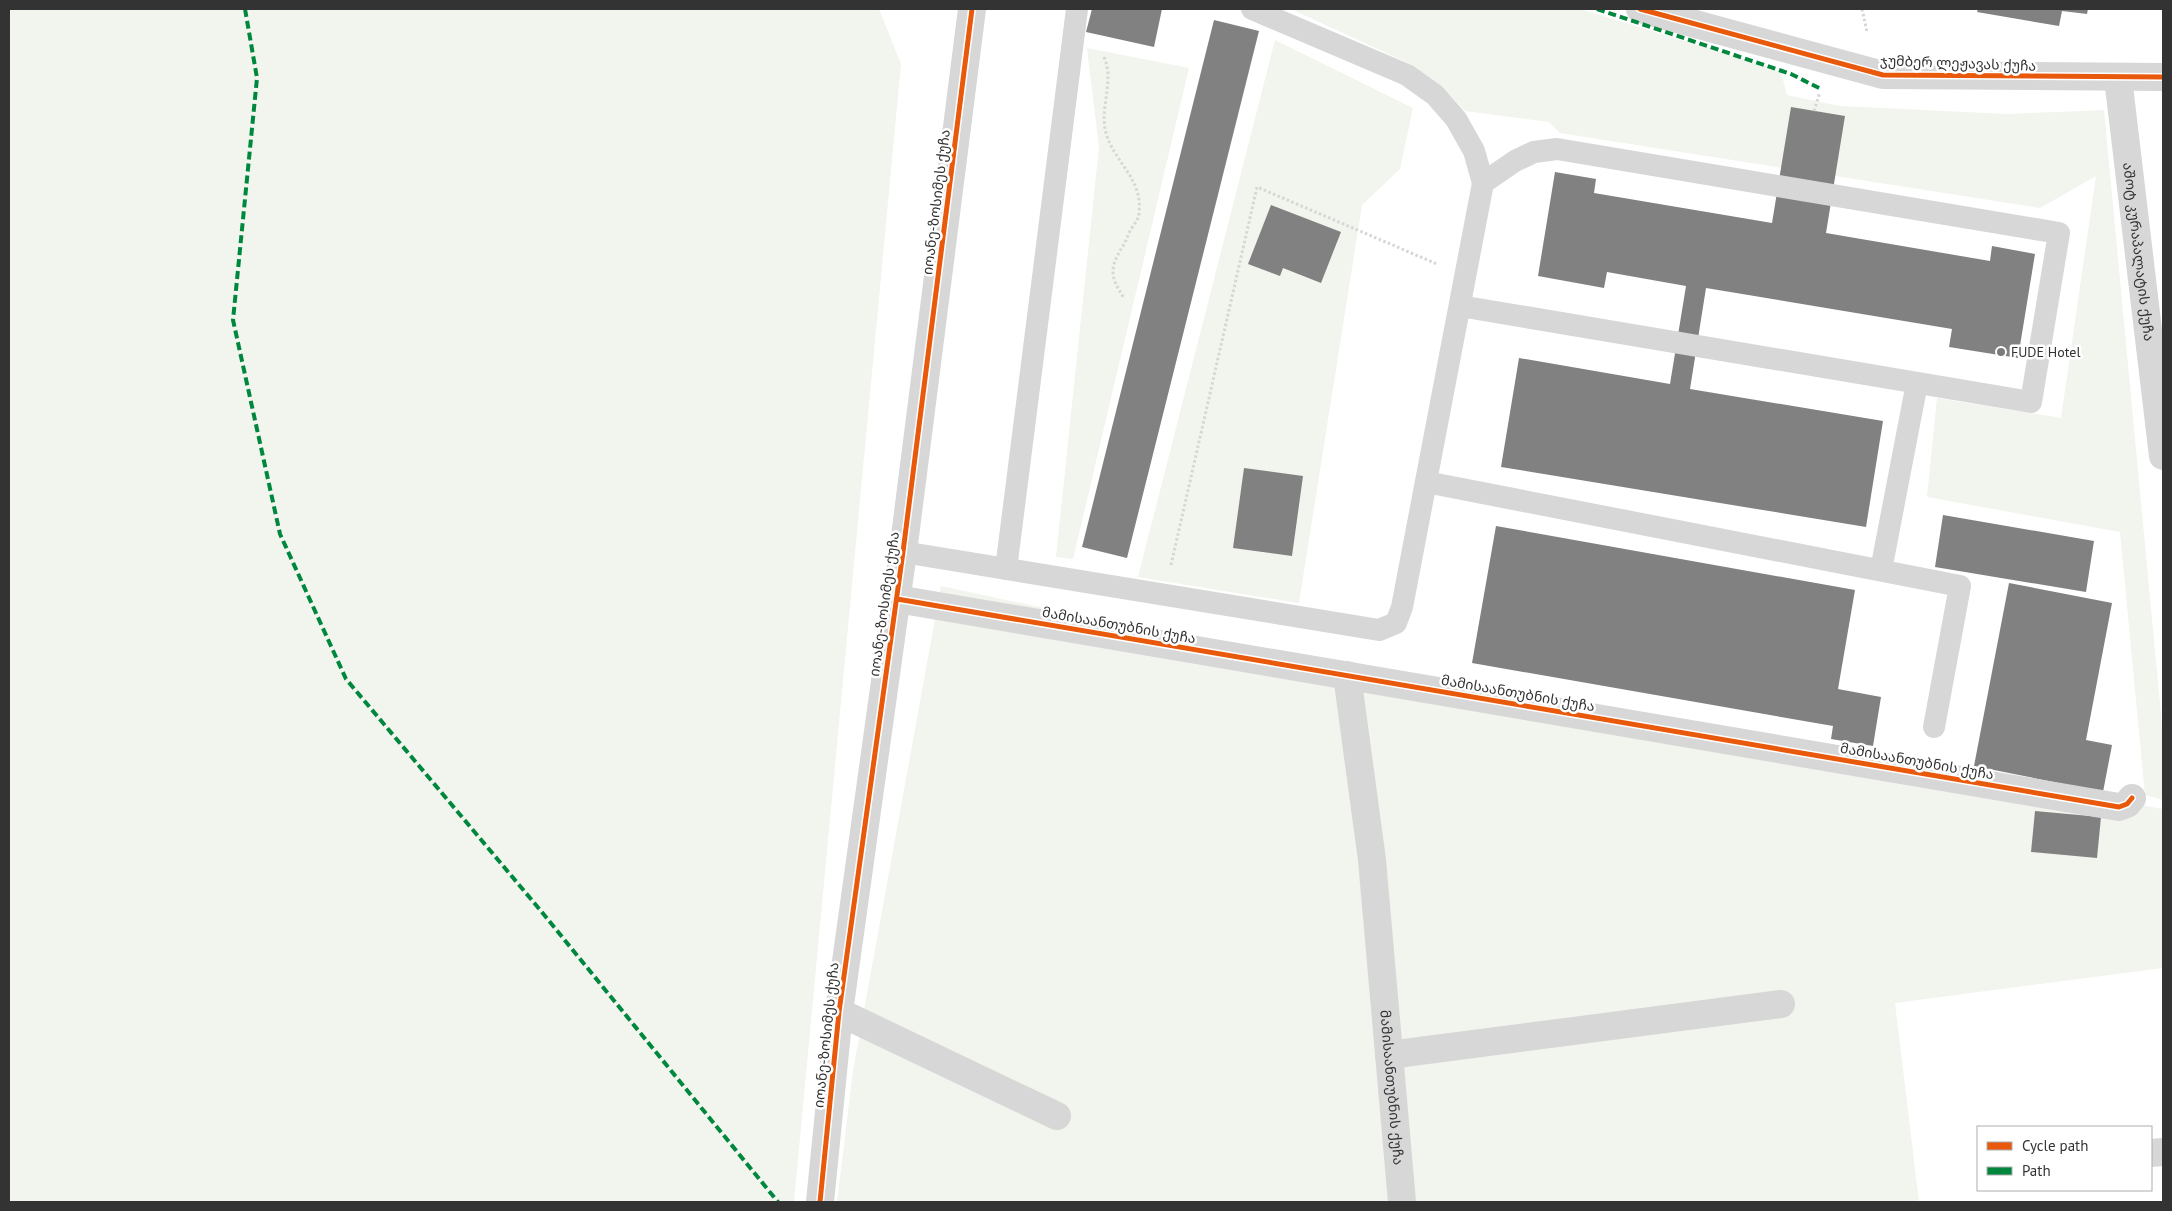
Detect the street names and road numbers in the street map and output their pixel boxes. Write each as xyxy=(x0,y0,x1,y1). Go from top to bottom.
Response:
street label: ჯუმბერ ლეჟავას ქუჩა xyxy=(1880,51,2036,75)
street label: იოანე-ზოსიმეს ქუჩა xyxy=(918,128,954,276)
street label: აშოტ კურაპალატის ქუჩა xyxy=(2119,161,2158,342)
street label: იოანე-ზოსიმეს ქუჩა xyxy=(865,530,903,678)
street label: მამისაანთუბნის ქუჩა xyxy=(1041,603,1197,647)
street label: მამისაანთუბნის ქუჩა xyxy=(1440,671,1596,715)
street label: მამისაანთუბნის ქუჩა xyxy=(1839,739,1995,783)
street label: იოანე-ზოსიმეს ქუჩა xyxy=(809,961,843,1109)
street label: მამისაანთუბნის ქუჩა xyxy=(1376,1009,1408,1166)

